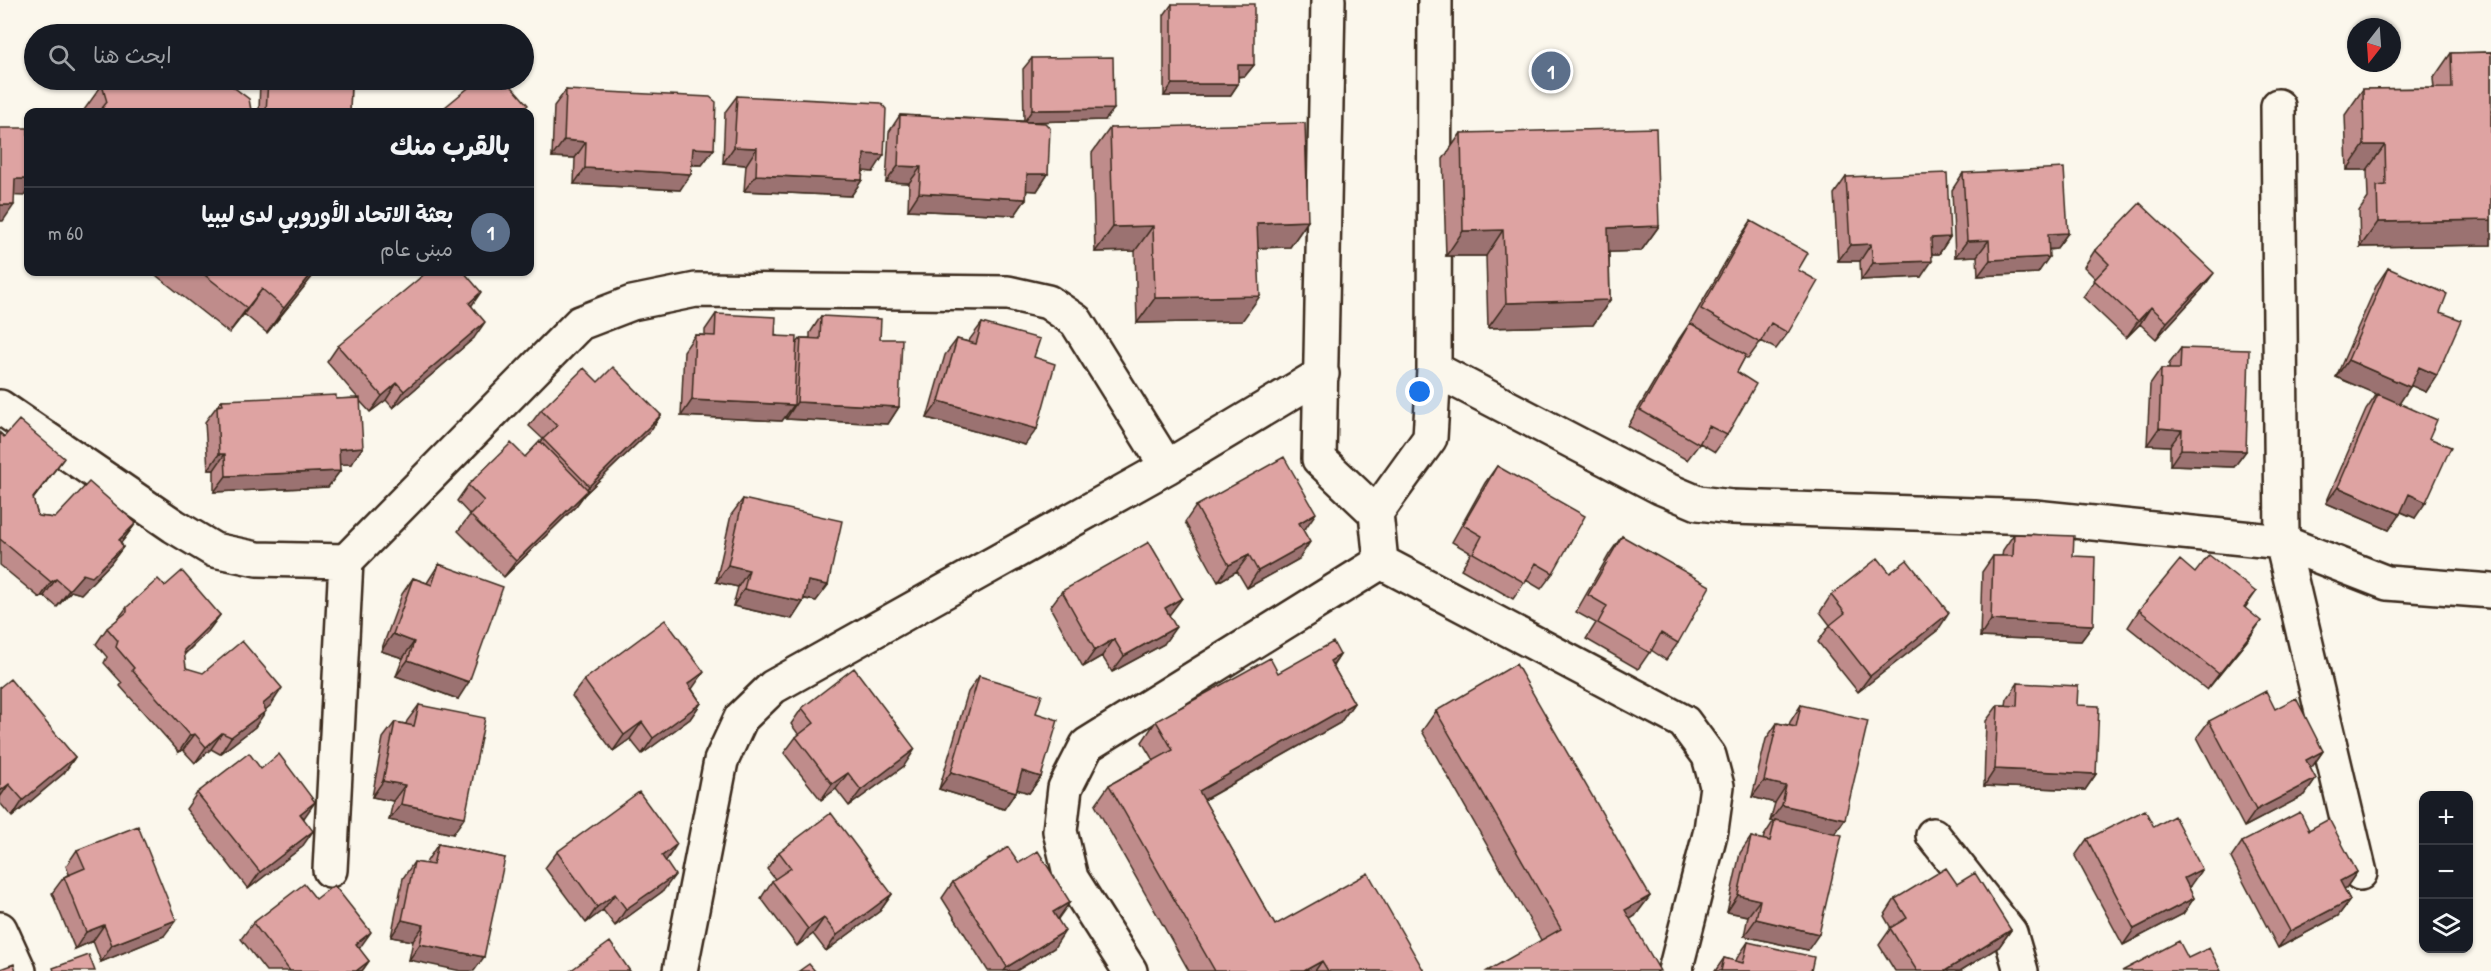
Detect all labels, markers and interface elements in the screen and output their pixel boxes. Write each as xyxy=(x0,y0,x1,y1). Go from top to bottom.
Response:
north arrow xyxy=(2347,18,2401,72)
search box xyxy=(24,24,534,90)
text: ابحث هنا xyxy=(93,40,172,70)
icon: search xyxy=(45,41,78,74)
pin: 1 xyxy=(1532,48,1570,94)
text: بالقرب منك xyxy=(390,128,510,163)
text: بعثة الاتحاد الأوروبي لدى ليبيا xyxy=(201,199,453,229)
text: 60 m xyxy=(48,219,83,246)
text: 1 xyxy=(487,219,494,246)
text: مبنى عام xyxy=(380,235,453,262)
your location xyxy=(1405,377,1434,406)
map controls xyxy=(2419,791,2473,953)
button: + xyxy=(2419,791,2473,845)
button: − xyxy=(2419,845,2473,899)
button: layers xyxy=(2419,899,2473,953)

